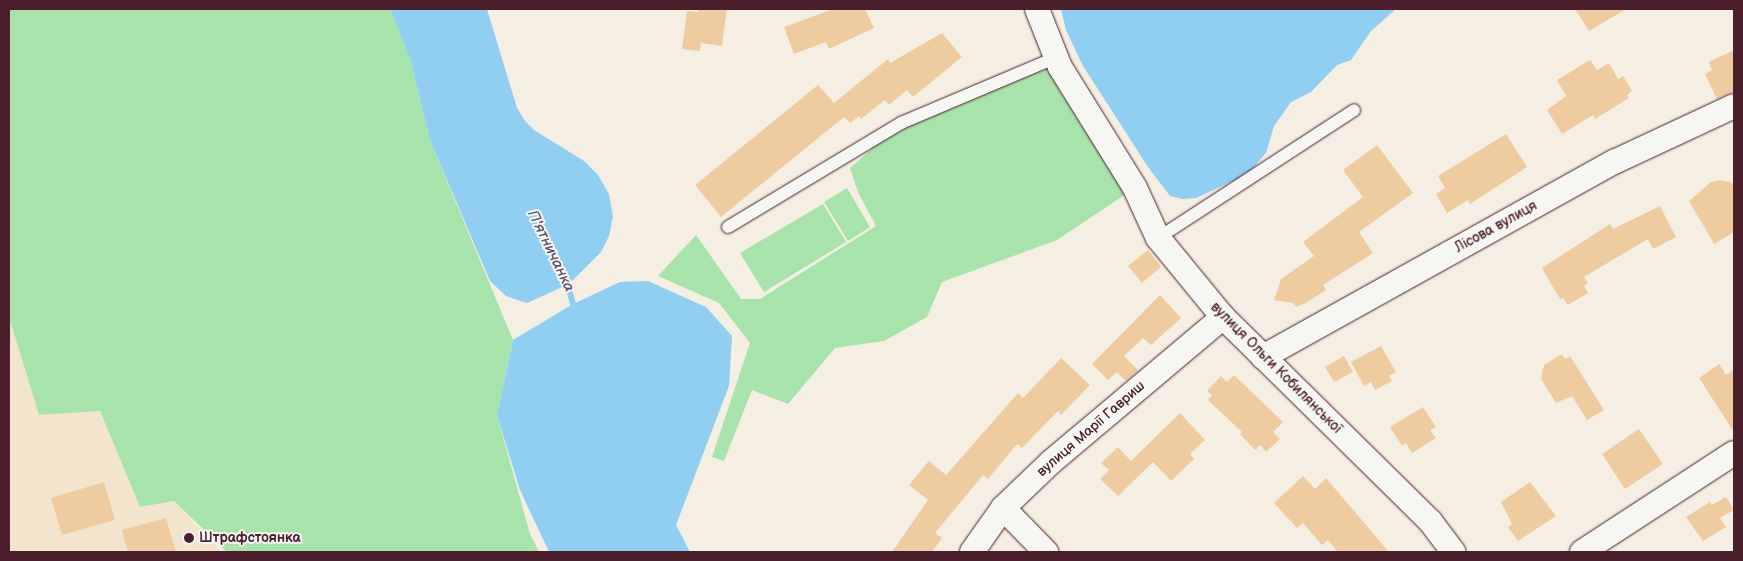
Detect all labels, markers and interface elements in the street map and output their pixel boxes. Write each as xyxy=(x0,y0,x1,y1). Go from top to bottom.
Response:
street label: Лісова вулиця xyxy=(1452,197,1540,257)
water label: П'ятничанка xyxy=(523,207,579,295)
street label: вулиця Ольги Кобилянської xyxy=(1207,299,1345,437)
street label: вулиця Марії Гавриш xyxy=(1034,378,1148,480)
place label: Штрафстоянка xyxy=(199,530,301,546)
marker: Штрафстоянка xyxy=(183,532,195,544)

